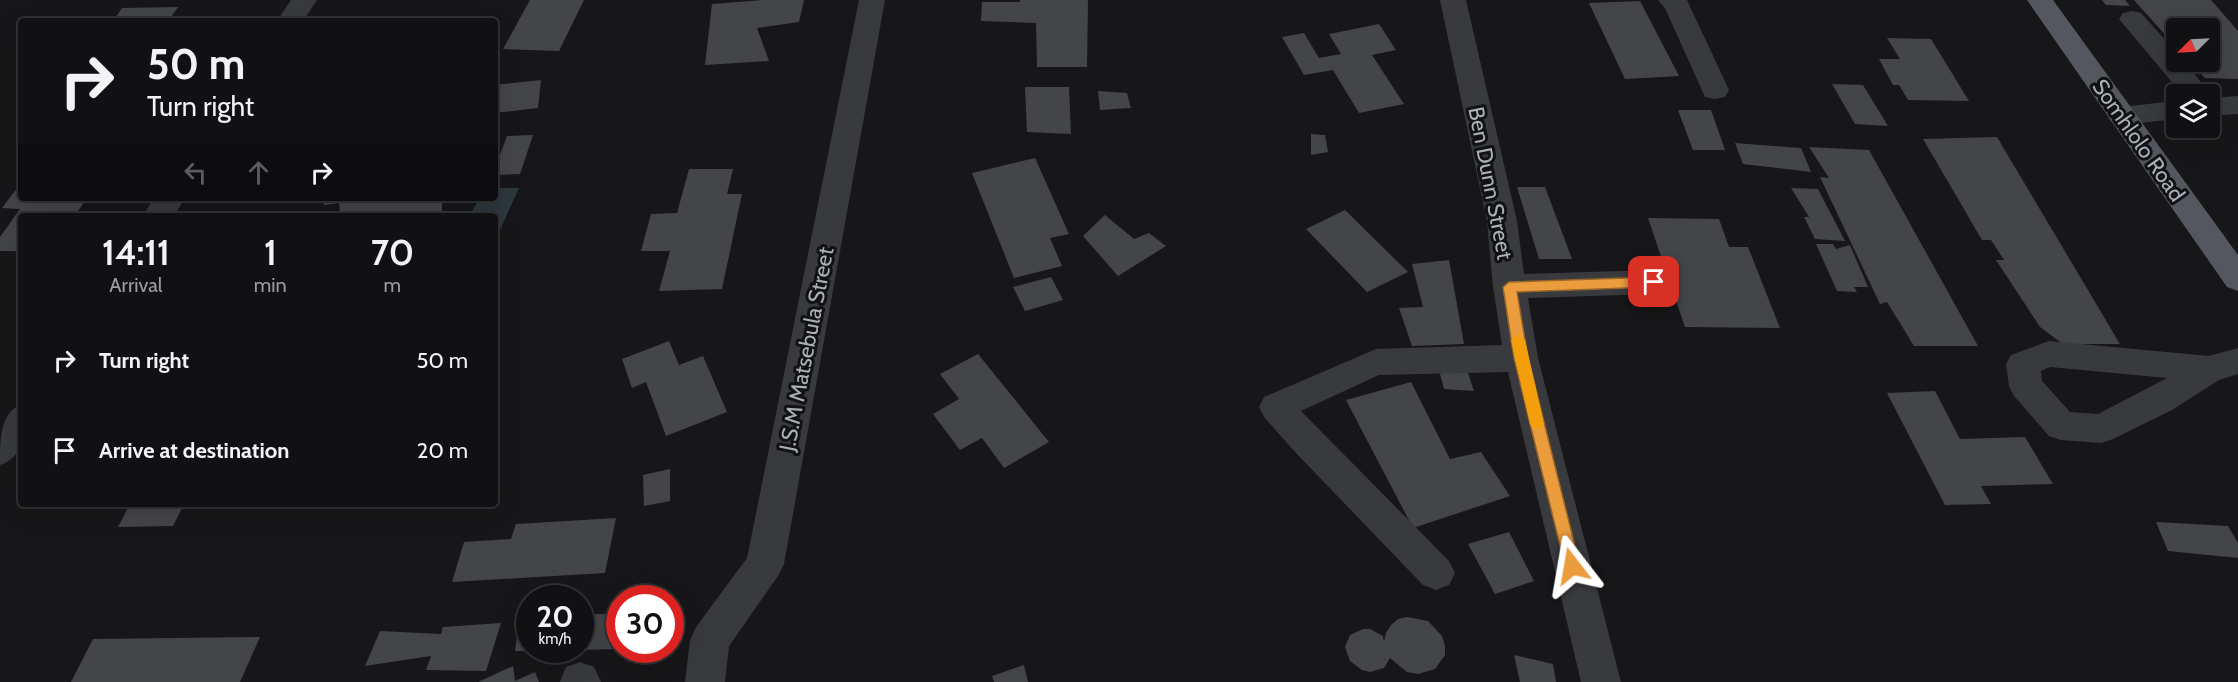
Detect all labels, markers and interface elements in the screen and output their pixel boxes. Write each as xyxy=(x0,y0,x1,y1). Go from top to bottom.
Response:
north arrow xyxy=(2166,18,2220,72)
map controls xyxy=(2166,18,2220,138)
text: 50 m xyxy=(147,38,245,90)
icon: right xyxy=(48,42,126,120)
street label: Somhlolo Road xyxy=(2086,74,2191,207)
button: layers xyxy=(2166,84,2220,138)
text: Turn right xyxy=(147,90,254,123)
street label: Ben Dunn Street xyxy=(1462,104,1519,262)
icon: left xyxy=(179,156,212,189)
icon: ahead xyxy=(242,156,275,189)
icon: right xyxy=(305,156,338,189)
text: 14:11 xyxy=(102,230,170,274)
text: 1 xyxy=(264,230,277,274)
text: 70 xyxy=(371,230,414,274)
street label: J.S.M Matsebula Street xyxy=(773,244,840,454)
pin xyxy=(1628,256,1679,307)
icon: arrive xyxy=(1637,265,1670,298)
text: Arrival xyxy=(109,273,163,297)
text: min xyxy=(254,273,287,297)
text: m xyxy=(384,273,401,297)
icon: right xyxy=(48,344,81,377)
text: Turn right xyxy=(99,347,189,374)
text: 50 m xyxy=(416,347,468,374)
icon: arrive xyxy=(48,434,81,467)
text: Arrive at destination xyxy=(99,437,289,464)
text: 20 m xyxy=(417,437,468,464)
position arrow xyxy=(1540,534,1604,598)
speed limit sign: 30 xyxy=(606,585,684,663)
text: 20 xyxy=(536,598,574,635)
text: km/h xyxy=(539,630,571,648)

